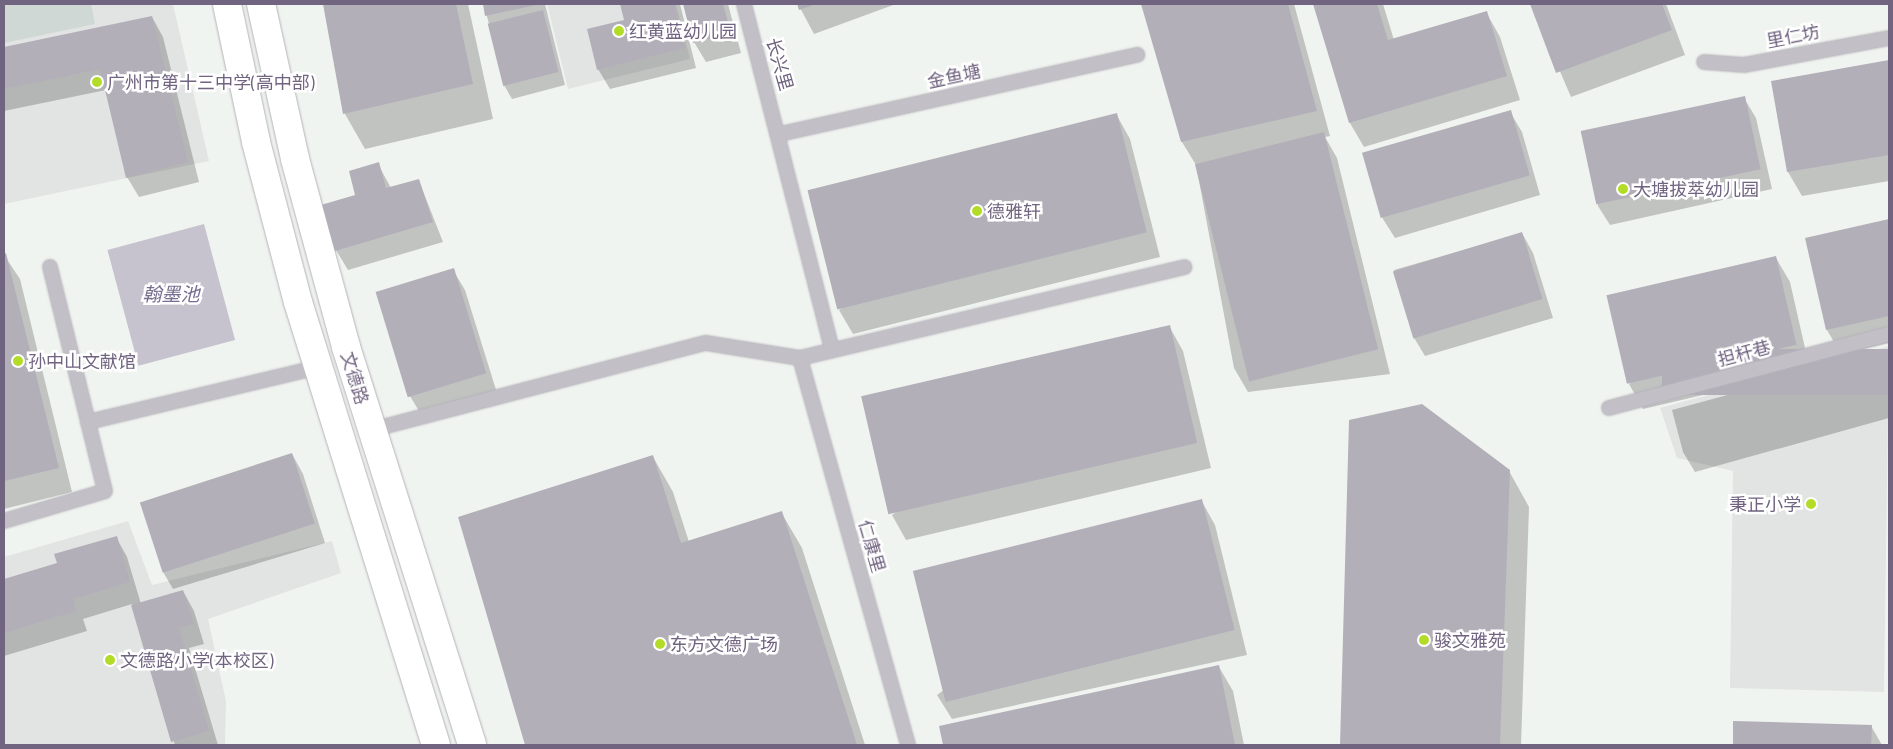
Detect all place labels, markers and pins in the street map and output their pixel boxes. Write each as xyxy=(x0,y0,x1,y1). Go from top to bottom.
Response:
place label: 红黄蓝幼儿园 xyxy=(629,20,737,42)
marker: 红黄蓝幼儿园 xyxy=(613,25,625,37)
place label: 广州市第十三中学(高中部) xyxy=(107,71,314,93)
marker: 广州市第十三中学(高中部) xyxy=(91,76,103,88)
place label: 大塘拔萃幼儿园 xyxy=(1633,178,1759,200)
marker: 大塘拔萃幼儿园 xyxy=(1617,183,1629,195)
place label: 德雅轩 xyxy=(987,200,1041,222)
marker: 德雅轩 xyxy=(971,205,983,217)
place label: 孙中山文献馆 xyxy=(28,350,136,372)
marker: 孙中山文献馆 xyxy=(12,355,24,367)
place label: 秉正小学 xyxy=(1729,493,1801,515)
marker: 秉正小学 xyxy=(1805,498,1817,510)
place label: 骏文雅苑 xyxy=(1434,629,1506,651)
place label: 东方文德广场 xyxy=(670,633,778,655)
marker: 骏文雅苑 xyxy=(1418,634,1430,646)
marker: 东方文德广场 xyxy=(654,638,666,650)
place label: 文德路小学(本校区) xyxy=(120,649,273,671)
marker: 文德路小学(本校区) xyxy=(104,654,116,666)

